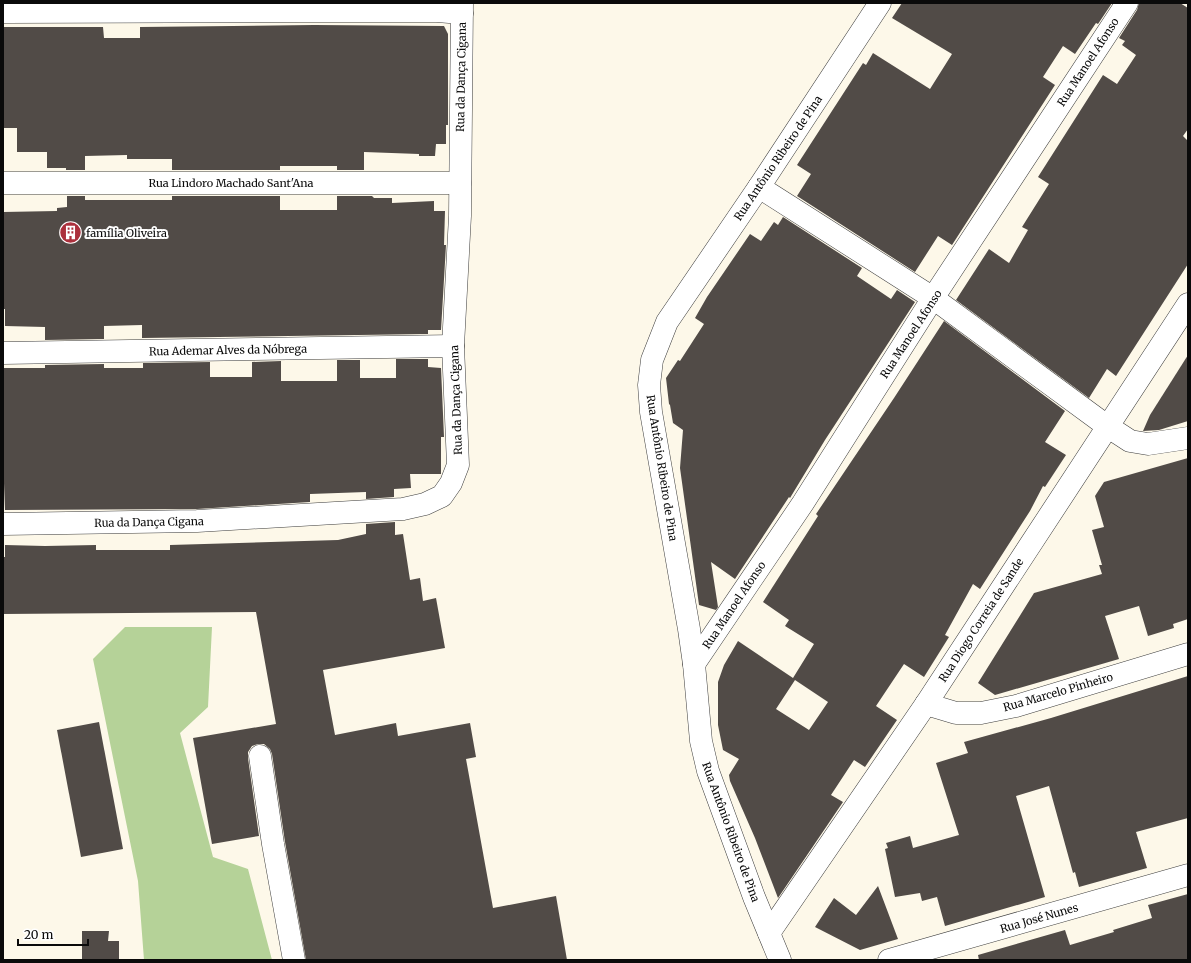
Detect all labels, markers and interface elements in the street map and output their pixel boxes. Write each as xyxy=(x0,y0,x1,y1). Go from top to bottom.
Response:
street label: Rua Manoel Afonso xyxy=(1054,15,1122,109)
street label: Rua da Dança Cigana xyxy=(453,22,469,132)
street label: Rua Antônio Ribeiro de Pina xyxy=(731,93,825,223)
street label: Rua Lindoro Machado Sant'Ana xyxy=(148,176,314,190)
building icon: família Oliveira xyxy=(58,220,84,246)
place label: família Oliveira xyxy=(86,226,167,240)
street label: Rua Manoel Afonso xyxy=(877,287,945,381)
street label: Rua Ademar Alves da Nóbrega xyxy=(149,342,307,358)
street label: Rua da Dança Cigana xyxy=(447,345,465,455)
street label: Rua Antônio Ribeiro de Pina xyxy=(644,394,680,542)
street label: Rua da Dança Cigana xyxy=(94,514,204,530)
street label: Rua Diogo Correia de Sande xyxy=(936,555,1027,685)
street label: Rua Manoel Afonso xyxy=(699,558,769,652)
street label: Rua Marcelo Pinheiro xyxy=(1002,669,1115,714)
street label: Rua Antônio Ribeiro de Pina xyxy=(699,760,763,904)
street label: Rua José Nunes xyxy=(998,900,1080,936)
scale bar xyxy=(18,921,88,947)
text: 20 m xyxy=(24,927,53,942)

